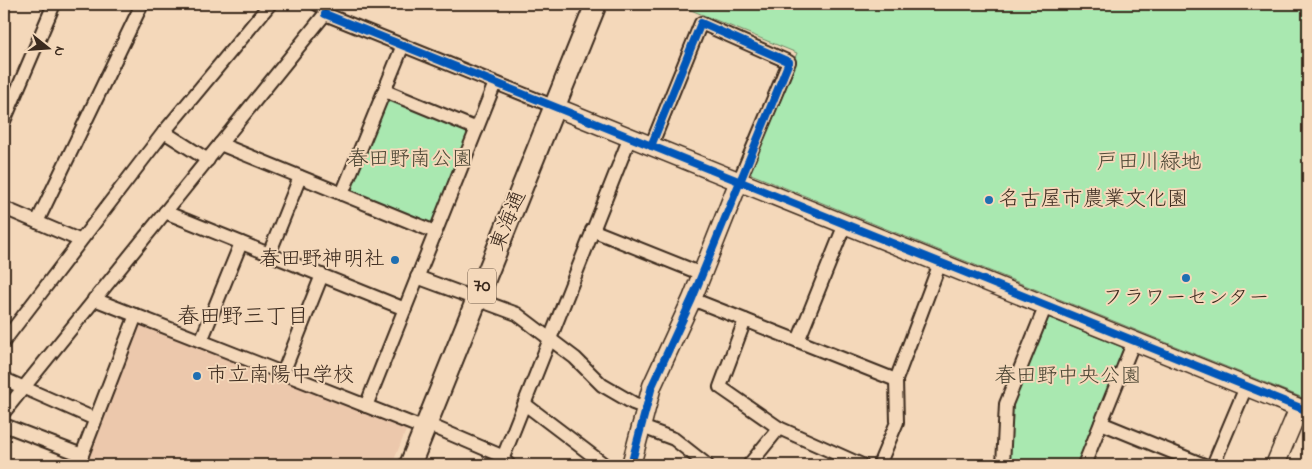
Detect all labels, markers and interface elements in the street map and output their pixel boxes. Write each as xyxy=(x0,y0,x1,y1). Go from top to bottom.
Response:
north arrow xyxy=(22,22,72,72)
text: N xyxy=(48,44,70,59)
park label: 春田野南公園 xyxy=(347,145,473,175)
park label: 戸田川緑地 xyxy=(1097,148,1202,178)
place label: 名古屋市農業文化園 xyxy=(999,185,1188,215)
street label: 東海通 xyxy=(483,186,535,256)
marker: 名古屋市農業文化園 xyxy=(983,194,995,206)
place label: 春田野神明社 xyxy=(259,245,385,275)
marker: 春田野神明社 xyxy=(389,254,401,266)
road number: 70 xyxy=(468,268,496,304)
marker: フラワーセンター xyxy=(1180,272,1192,284)
place label: フラワーセンター xyxy=(1102,284,1270,314)
district label: 春田野三丁目 xyxy=(177,302,309,334)
place label: 市立南陽中学校 xyxy=(207,361,354,391)
park label: 春田野中央公園 xyxy=(995,362,1142,392)
marker: 市立南陽中学校 xyxy=(191,370,203,382)

